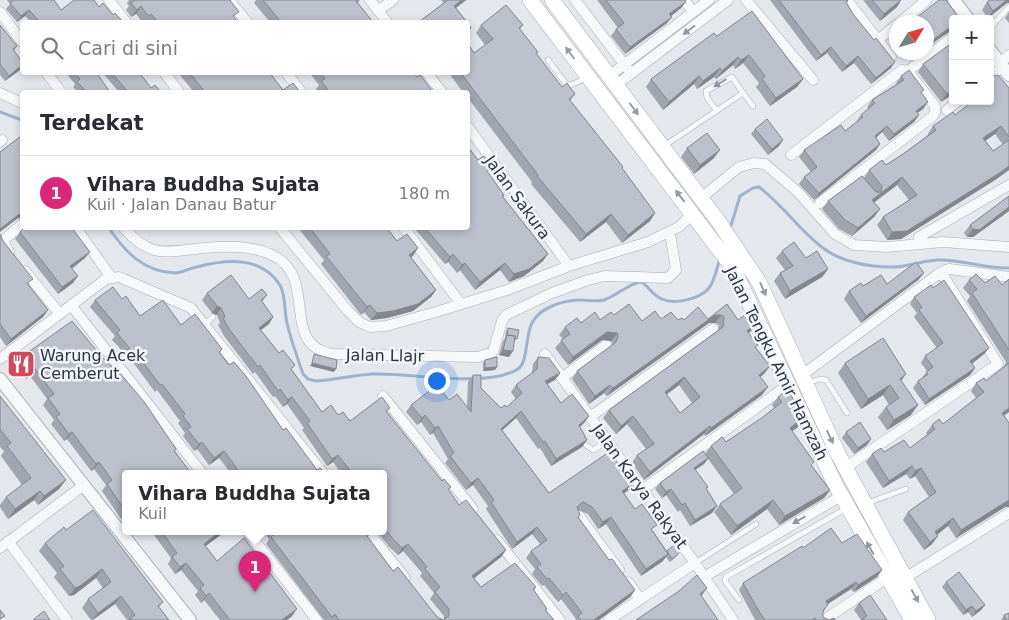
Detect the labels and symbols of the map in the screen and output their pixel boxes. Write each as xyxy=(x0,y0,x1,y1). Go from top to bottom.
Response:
north arrow xyxy=(889,15,934,60)
one-way arrow xyxy=(683,24,696,35)
one-way arrow xyxy=(565,47,576,60)
one-way arrow xyxy=(714,78,727,87)
one-way arrow xyxy=(628,102,639,115)
street label: Jalan Sakura xyxy=(480,151,554,243)
one-way arrow xyxy=(675,189,685,203)
street label: Jalan Tengku Amir Hamzah xyxy=(721,262,832,463)
one-way arrow xyxy=(759,282,767,296)
street label: Jalan Llajr xyxy=(345,345,425,366)
place label: Warung Acek Cemberut xyxy=(40,346,146,383)
restaurant icon: Warung Acek Cemberut xyxy=(6,349,36,379)
your location xyxy=(424,368,450,394)
street label: Jalan Karya Rakyat xyxy=(587,419,691,552)
one-way arrow xyxy=(826,430,834,444)
one-way arrow xyxy=(792,516,805,525)
one-way arrow xyxy=(866,540,874,555)
pin: 1 xyxy=(239,551,271,592)
one-way arrow xyxy=(911,589,919,603)

